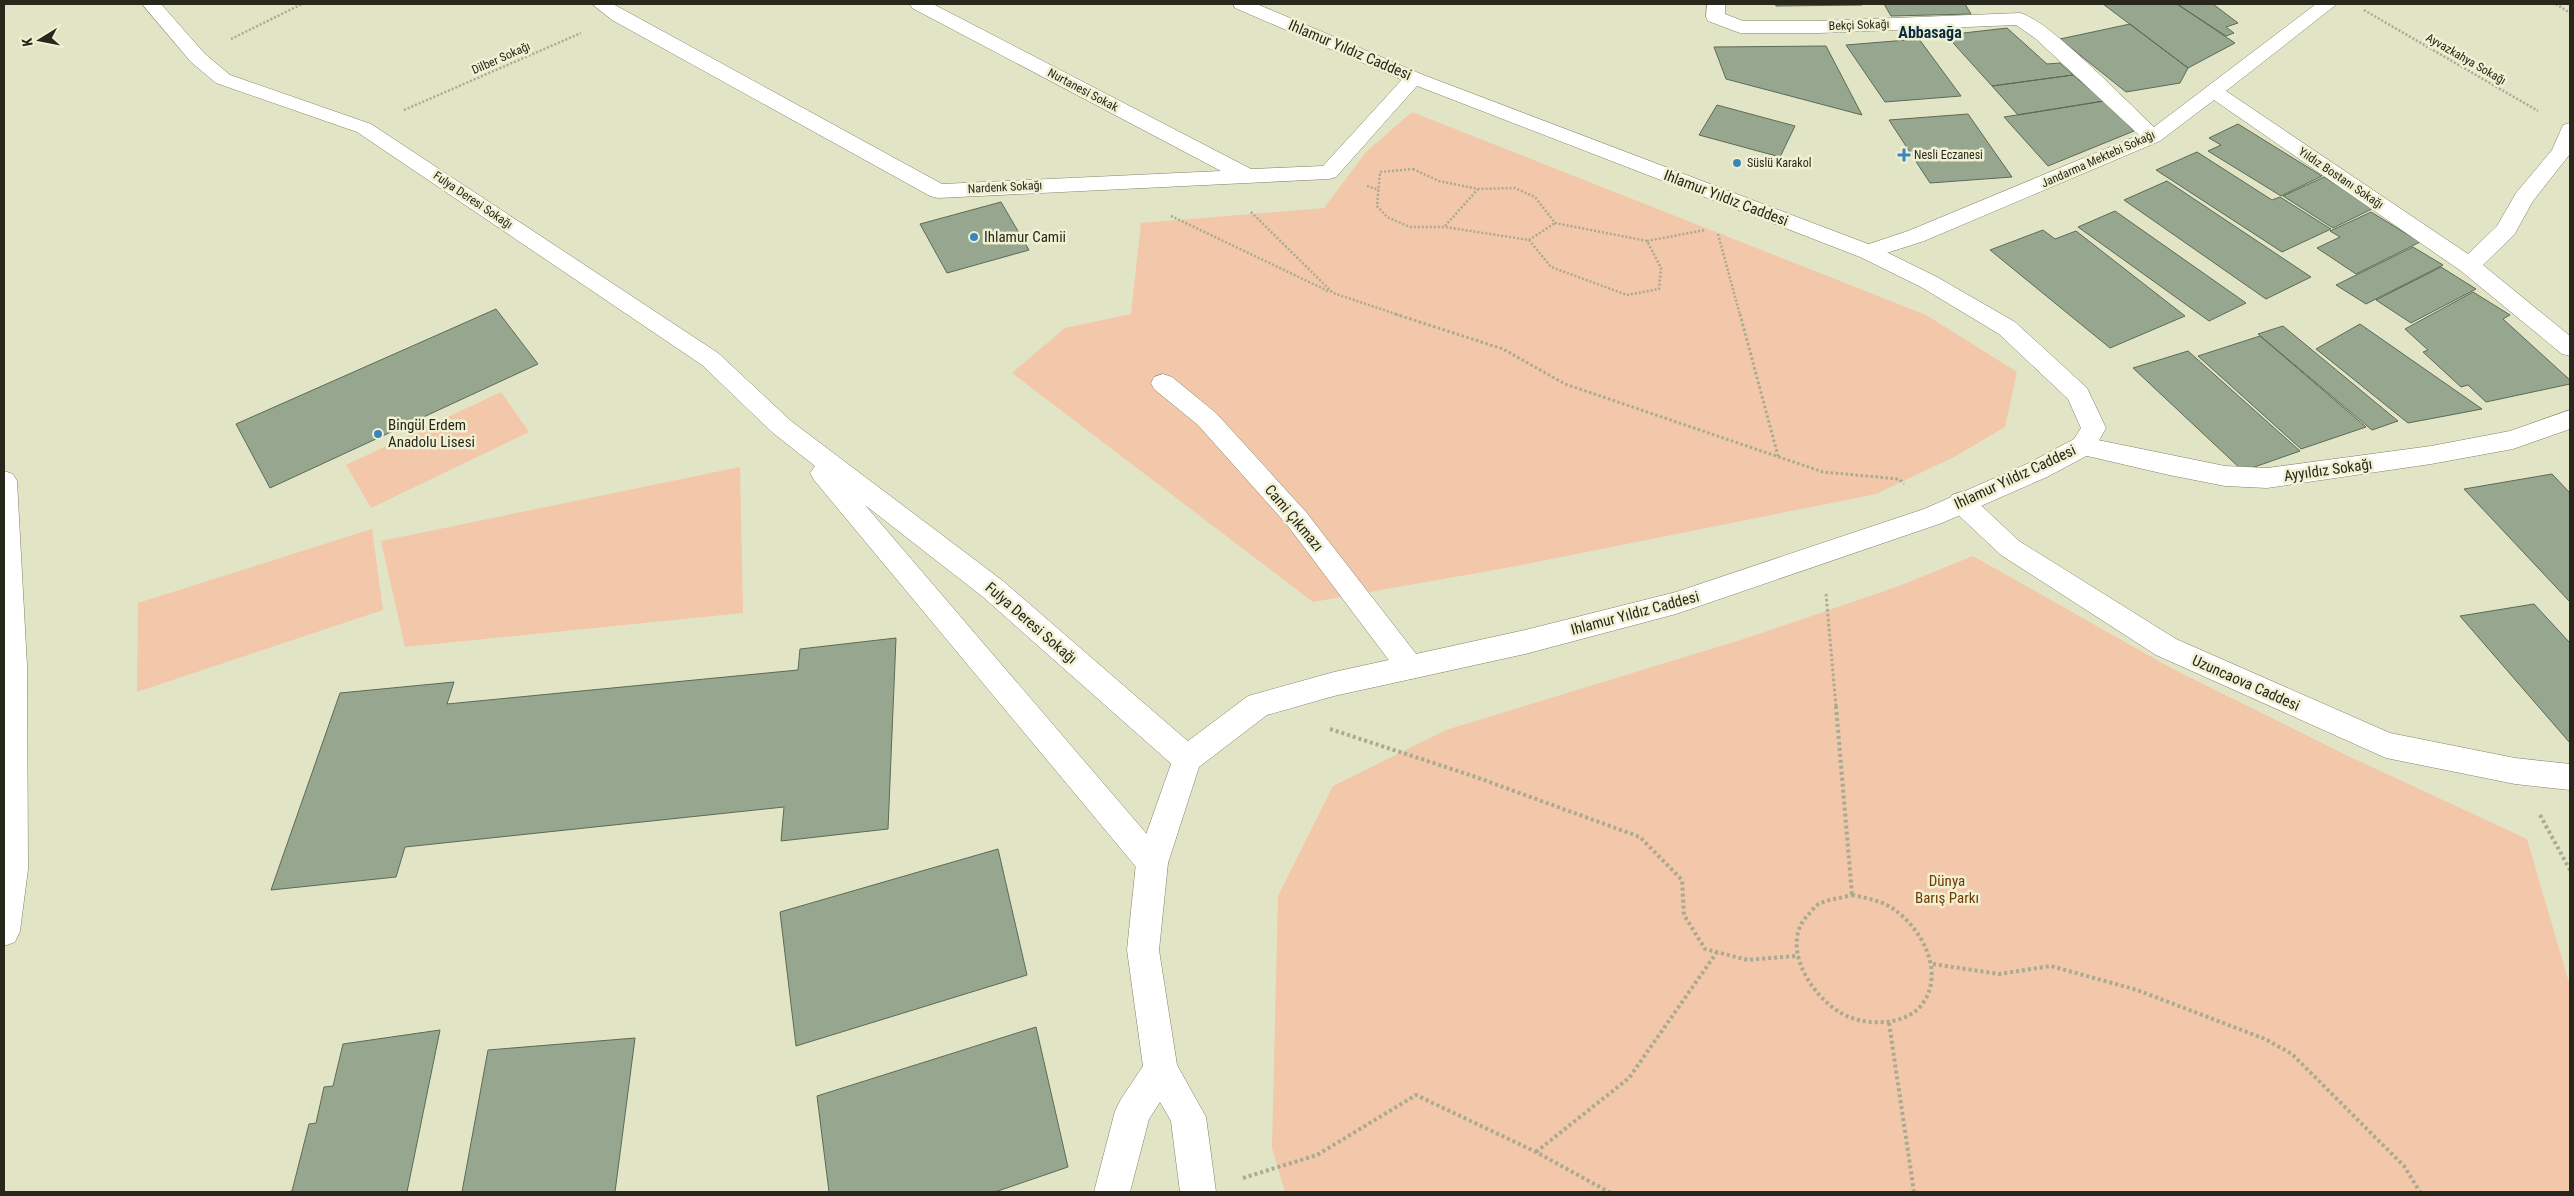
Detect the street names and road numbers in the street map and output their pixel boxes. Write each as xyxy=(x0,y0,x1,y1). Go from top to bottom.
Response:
street label: Ihlamur Yıldız Caddesi xyxy=(1286,16,1414,84)
street label: Bekçi Sokağı xyxy=(1828,17,1890,33)
street label: Ayvazkahya Sokağı xyxy=(2423,30,2509,88)
street label: Dilber Sokağı xyxy=(470,39,532,77)
street label: Nurtanesi Sokak xyxy=(1045,66,1121,115)
street label: Jandarma Mektebi Sokağı xyxy=(2039,128,2157,190)
street label: Yıldız Bostanı Sokağı xyxy=(2296,144,2386,212)
street label: Ihlamur Yıldız Caddesi xyxy=(1661,166,1791,230)
street label: Fulya Deresi Sokağı xyxy=(431,168,515,232)
street label: Nardenk Sokağı xyxy=(967,178,1043,196)
street label: Ihlamur Yıldız Caddesi xyxy=(1951,441,2079,513)
street label: Ayyıldız Sokağı xyxy=(2283,455,2373,485)
street label: Cami Çıkmazı xyxy=(1261,481,1327,555)
street label: Fulya Deresi Sokağı xyxy=(982,578,1080,668)
street label: Ihlamur Yıldız Caddesi xyxy=(1569,587,1701,639)
street label: Uzuncaova Caddesi xyxy=(2189,651,2303,715)

